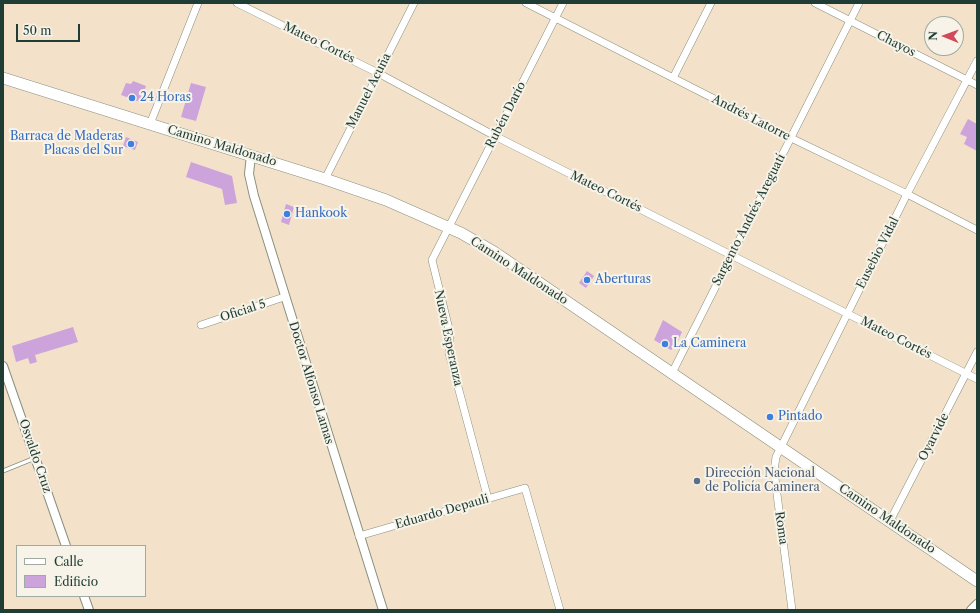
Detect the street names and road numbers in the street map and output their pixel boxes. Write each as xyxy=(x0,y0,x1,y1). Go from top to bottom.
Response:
street label: Mateo Cortés xyxy=(281,19,357,67)
street label: Chayos xyxy=(874,28,918,60)
street label: Manuel Acuña xyxy=(344,51,394,131)
street label: Rubén Darío xyxy=(483,79,529,151)
street label: Andrés Latorre xyxy=(709,92,793,144)
street label: Camino Maldonado xyxy=(166,123,278,169)
street label: Sargento Andrés Areguatí xyxy=(709,152,789,288)
street label: Mateo Cortés xyxy=(568,168,644,216)
street label: Eusebio Vidal xyxy=(854,215,902,291)
street label: Camino Maldonado xyxy=(467,234,571,308)
street label: Nueva Esperanza xyxy=(431,288,465,388)
street label: Oficial 5 xyxy=(218,297,268,325)
street label: Mateo Cortés xyxy=(858,314,934,362)
street label: Doctor Alfonso Lamas xyxy=(285,320,337,446)
street label: Oyarvide xyxy=(916,411,952,463)
street label: Osvaldo Cruz xyxy=(16,417,54,495)
street label: Camino Maldonado xyxy=(836,481,938,557)
street label: Eduardo Depauli xyxy=(393,492,491,532)
street label: Roma xyxy=(772,510,790,546)

